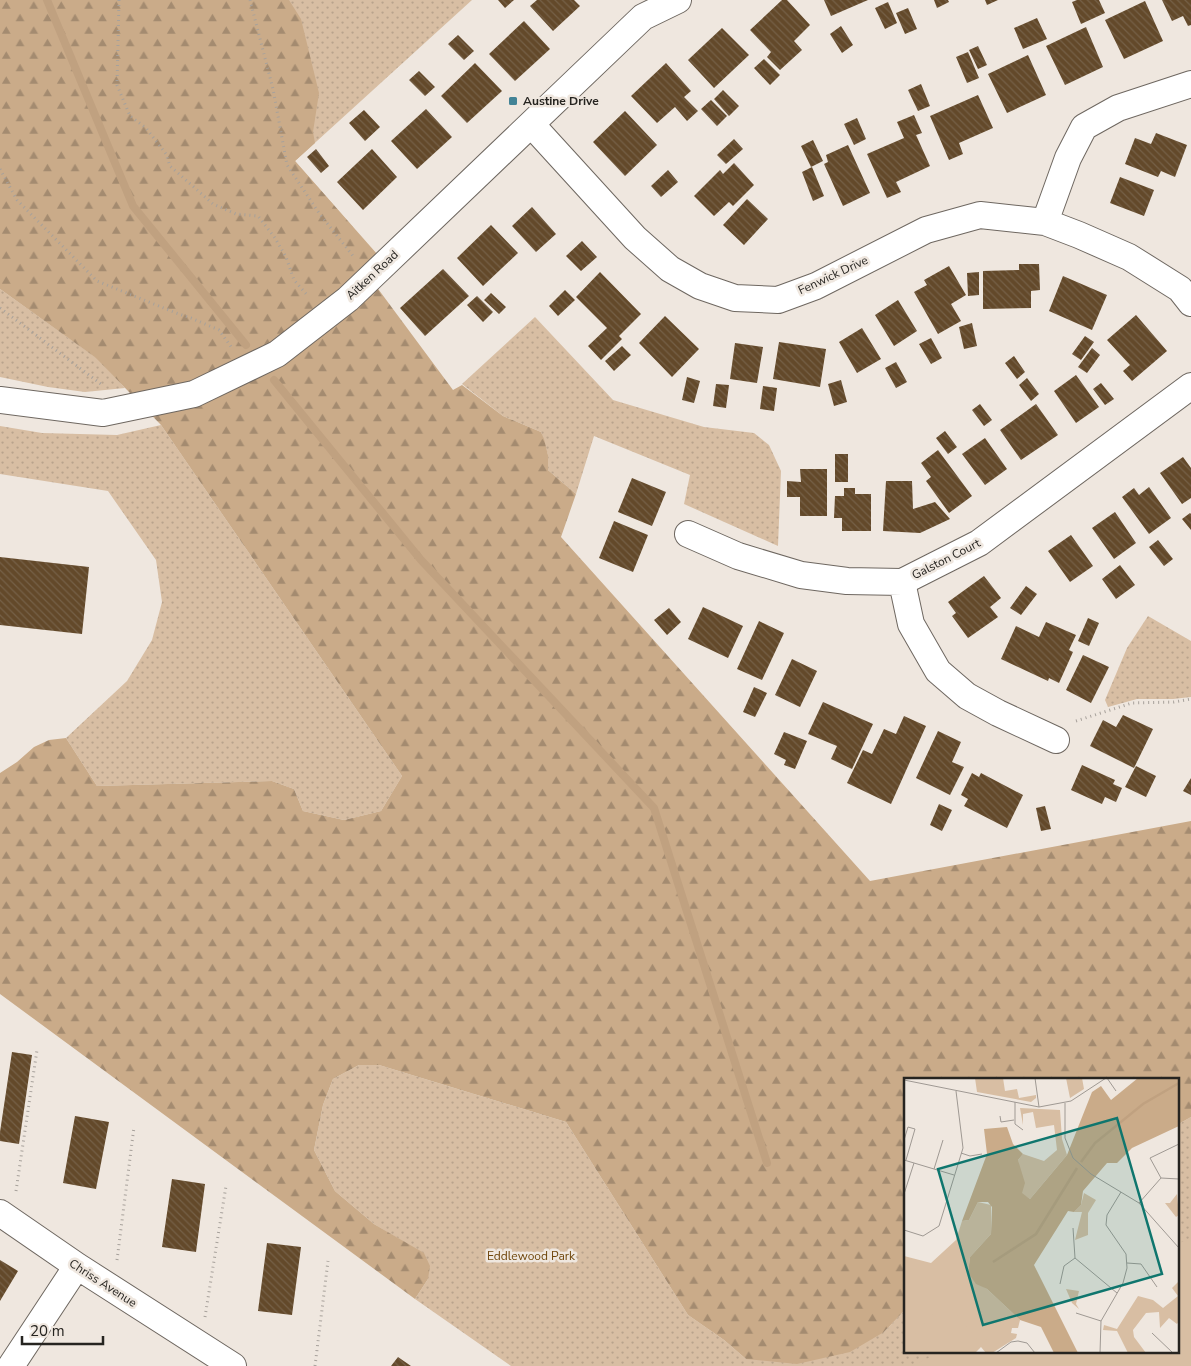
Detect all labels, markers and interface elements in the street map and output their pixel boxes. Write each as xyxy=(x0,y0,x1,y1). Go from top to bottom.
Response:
place label: Austine Drive xyxy=(523,93,599,109)
marker: Austine Drive xyxy=(507,95,519,107)
street label: Aitken Road xyxy=(342,247,402,303)
street label: Fenwick Drive xyxy=(795,252,871,298)
street label: Galston Court xyxy=(909,535,984,583)
inset map xyxy=(904,1078,1178,1354)
park label: Eddlewood Park xyxy=(487,1248,576,1264)
street label: Chriss Avenue xyxy=(66,1255,140,1311)
scale bar xyxy=(22,1314,104,1346)
text: 20 m xyxy=(30,1321,65,1341)

